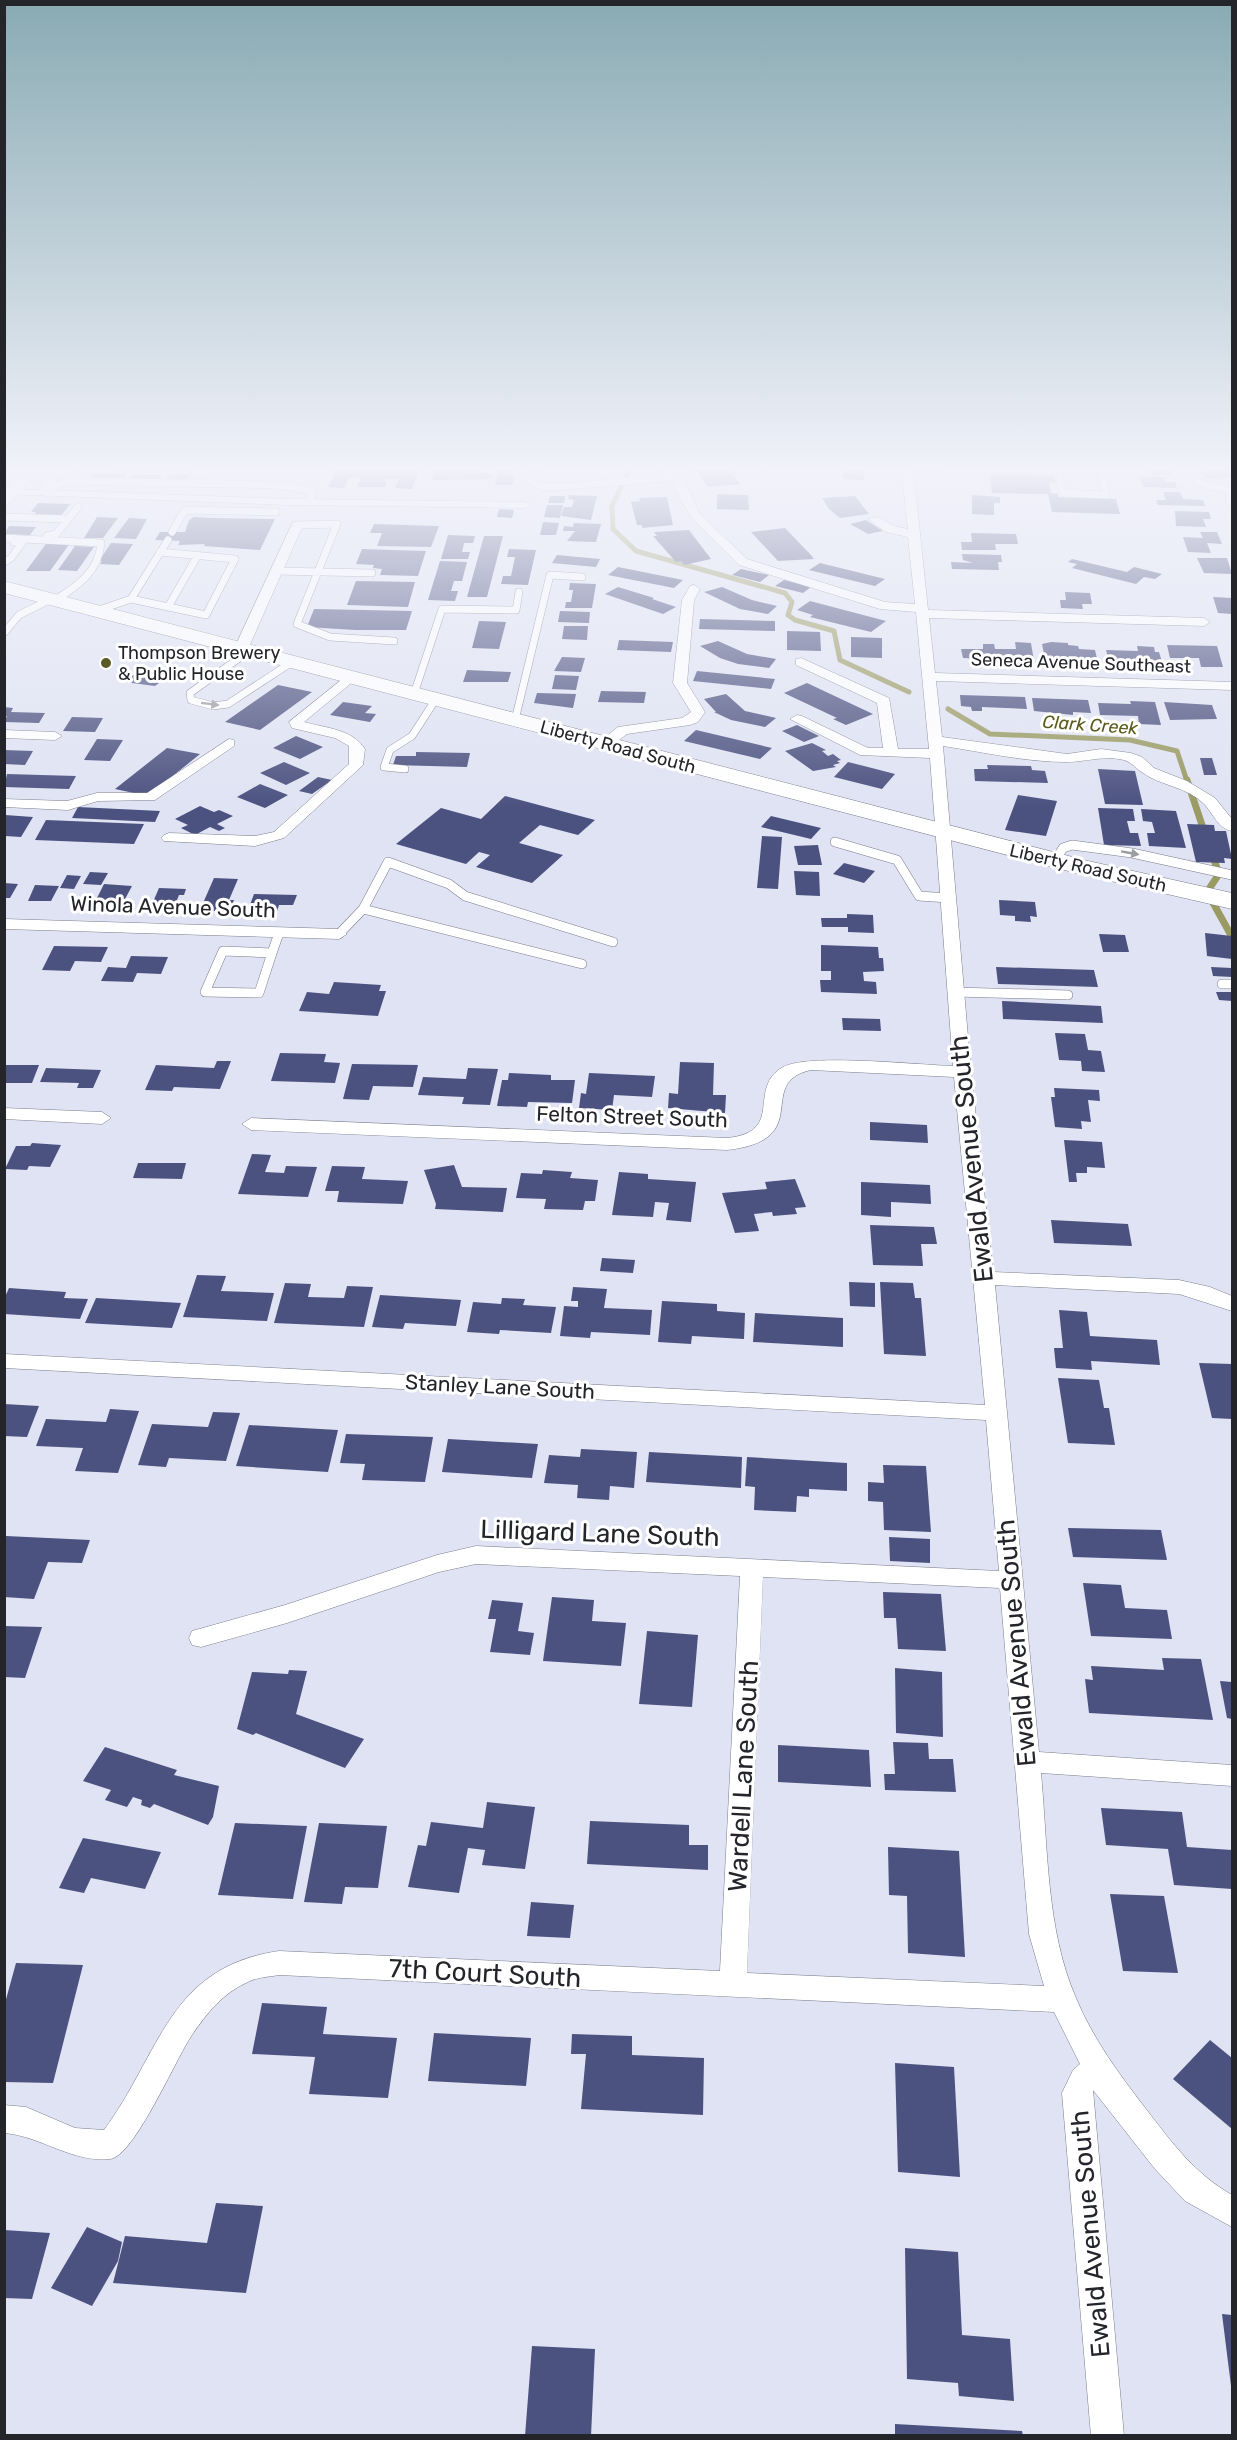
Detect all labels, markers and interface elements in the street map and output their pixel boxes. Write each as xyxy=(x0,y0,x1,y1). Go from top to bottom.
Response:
place label: Thompson Brewery & Public House xyxy=(118,642,281,685)
street label: Seneca Avenue Southeast xyxy=(971,648,1191,678)
marker: Thompson Brewery & Public House xyxy=(99,656,113,670)
one-way arrow xyxy=(201,699,220,709)
water label: Clark Creek xyxy=(1042,711,1139,739)
street label: Liberty Road South xyxy=(538,716,698,778)
street label: Liberty Road South xyxy=(1007,839,1169,897)
one-way arrow xyxy=(1121,849,1140,858)
street label: Winola Avenue South xyxy=(70,890,276,923)
street label: Ewald Avenue South xyxy=(943,1034,1000,1284)
street label: Felton Street South xyxy=(536,1101,728,1132)
street label: Stanley Lane South xyxy=(404,1369,596,1404)
street label: Lilligard Lane South xyxy=(480,1514,720,1553)
street label: Ewald Avenue South xyxy=(990,1518,1043,1768)
street label: Wardell Lane South xyxy=(722,1660,765,1893)
street label: 7th Court South xyxy=(388,1953,582,1994)
street label: Ewald Avenue South xyxy=(1064,2109,1117,2359)

